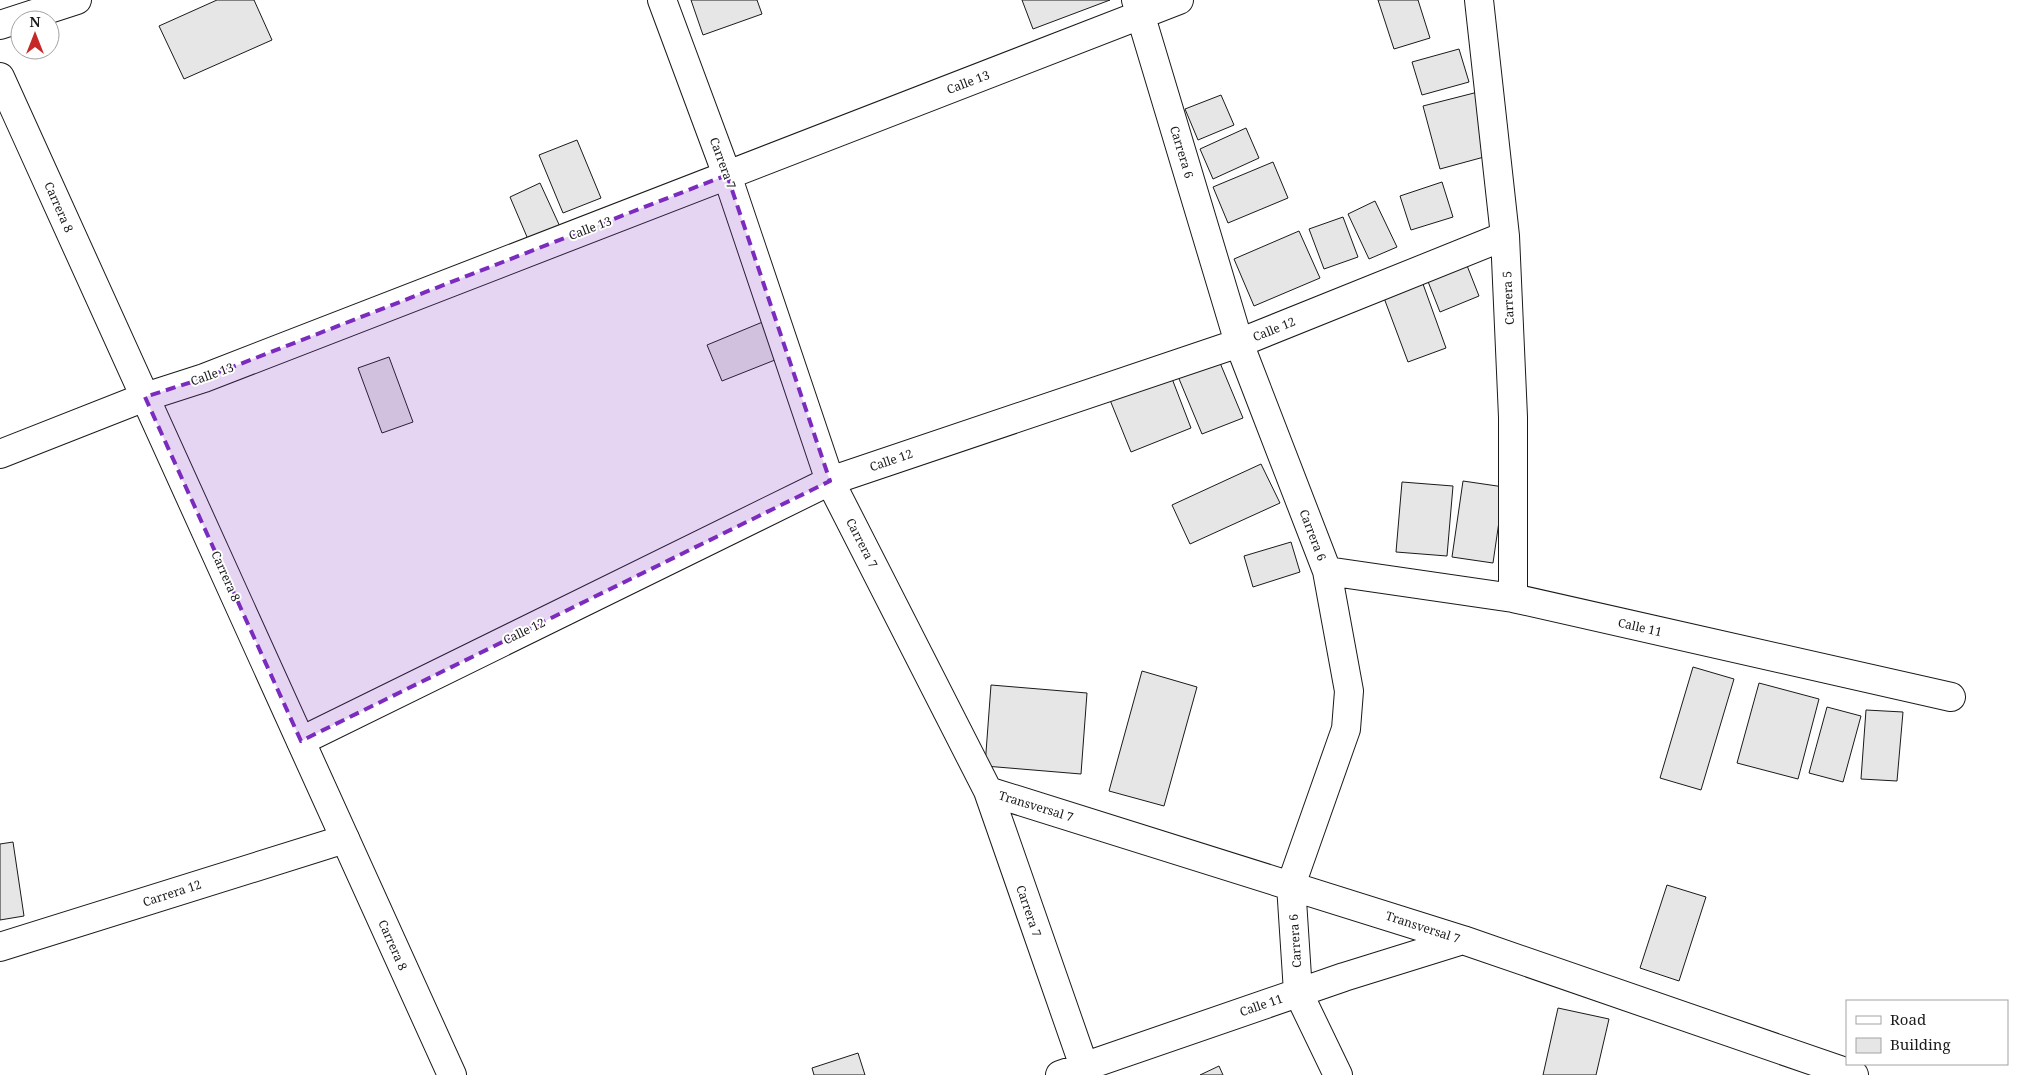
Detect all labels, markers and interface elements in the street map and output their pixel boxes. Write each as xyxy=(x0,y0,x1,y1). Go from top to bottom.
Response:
north arrow xyxy=(10,10,60,60)
text: N xyxy=(29,12,41,31)
street label: Calle 13 xyxy=(944,66,992,98)
street label: Carrera 6 xyxy=(1166,124,1198,181)
street label: Carrera 7 xyxy=(706,135,740,191)
street label: Carrera 8 xyxy=(40,179,78,235)
street label: Calle 13 xyxy=(566,212,614,244)
street label: Carrera 5 xyxy=(1498,271,1518,325)
street label: Calle 12 xyxy=(1250,313,1298,345)
street label: Calle 13 xyxy=(188,358,236,390)
street label: Calle 12 xyxy=(867,445,915,475)
street label: Carrera 6 xyxy=(1295,507,1331,563)
street label: Carrera 7 xyxy=(842,515,882,571)
street label: Carrera 8 xyxy=(207,548,245,604)
street label: Calle 12 xyxy=(500,614,548,648)
street label: Calle 11 xyxy=(1616,614,1664,640)
street label: Transversal 7 xyxy=(996,787,1076,826)
street label: Carrera 12 xyxy=(141,876,203,910)
street label: Carrera 7 xyxy=(1012,883,1046,939)
street label: Transversal 7 xyxy=(1384,907,1463,947)
street label: Carrera 6 xyxy=(1285,913,1305,968)
street label: Carrera 8 xyxy=(374,917,412,973)
street label: Calle 11 xyxy=(1237,990,1285,1020)
legend xyxy=(1846,1000,2008,1065)
text: Road xyxy=(1890,1009,1926,1029)
text: Building xyxy=(1890,1034,1951,1054)

